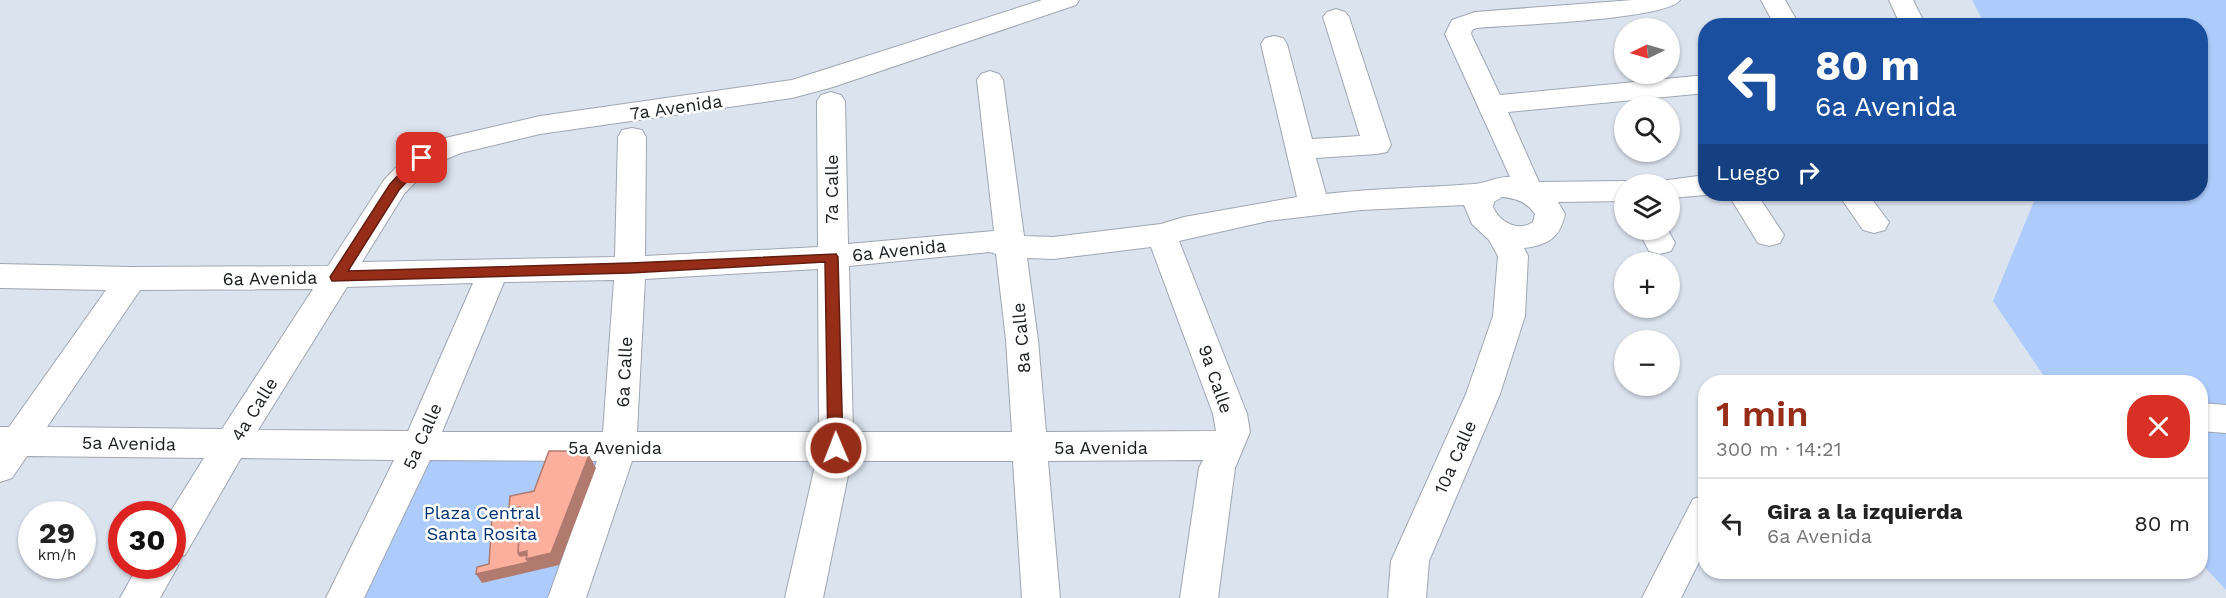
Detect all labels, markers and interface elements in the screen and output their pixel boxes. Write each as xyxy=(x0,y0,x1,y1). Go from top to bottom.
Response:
north arrow xyxy=(1614,18,1680,84)
map controls xyxy=(1614,18,1680,396)
text: 80 m xyxy=(1815,41,1920,90)
icon: left xyxy=(1716,42,1794,120)
street label: 7a Avenida xyxy=(628,90,724,124)
text: 6a Avenida xyxy=(1815,91,1957,123)
button: search xyxy=(1614,96,1680,162)
pin xyxy=(396,132,447,183)
icon: arrive xyxy=(405,141,438,174)
street label: 7a Calle xyxy=(821,154,842,224)
icon: right xyxy=(1792,156,1825,189)
text: Luego xyxy=(1716,160,1780,185)
button: layers xyxy=(1614,174,1680,240)
street label: 6a Avenida xyxy=(851,235,947,265)
button: + xyxy=(1614,252,1680,318)
street label: 6a Avenida xyxy=(223,267,317,289)
street label: 8a Calle xyxy=(1007,302,1035,374)
button: − xyxy=(1614,330,1680,396)
street label: 6a Calle xyxy=(612,336,636,408)
street label: 9a Calle xyxy=(1195,342,1237,416)
street label: 4a Calle xyxy=(226,373,282,445)
text: 1 min xyxy=(1716,393,1808,435)
button: close xyxy=(2127,395,2190,458)
street label: 5a Calle xyxy=(398,400,446,472)
position arrow xyxy=(804,416,868,480)
street label: 10a Calle xyxy=(1430,417,1480,497)
street label: 5a Avenida xyxy=(82,432,176,454)
street label: 5a Avenida xyxy=(568,437,662,458)
street label: 5a Avenida xyxy=(1054,437,1148,458)
text: 300 m · 14:21 xyxy=(1716,437,1842,461)
text: Gira a la izquierda xyxy=(1767,499,1963,524)
speed limit sign: 30 xyxy=(108,501,186,579)
park label: Plaza Central Santa Rosita xyxy=(424,502,541,544)
icon: left xyxy=(1716,507,1749,540)
text: 80 m xyxy=(2134,511,2190,536)
text: 29 xyxy=(39,515,75,550)
text: 6a Avenida xyxy=(1767,524,1872,548)
text: km/h xyxy=(38,546,76,564)

